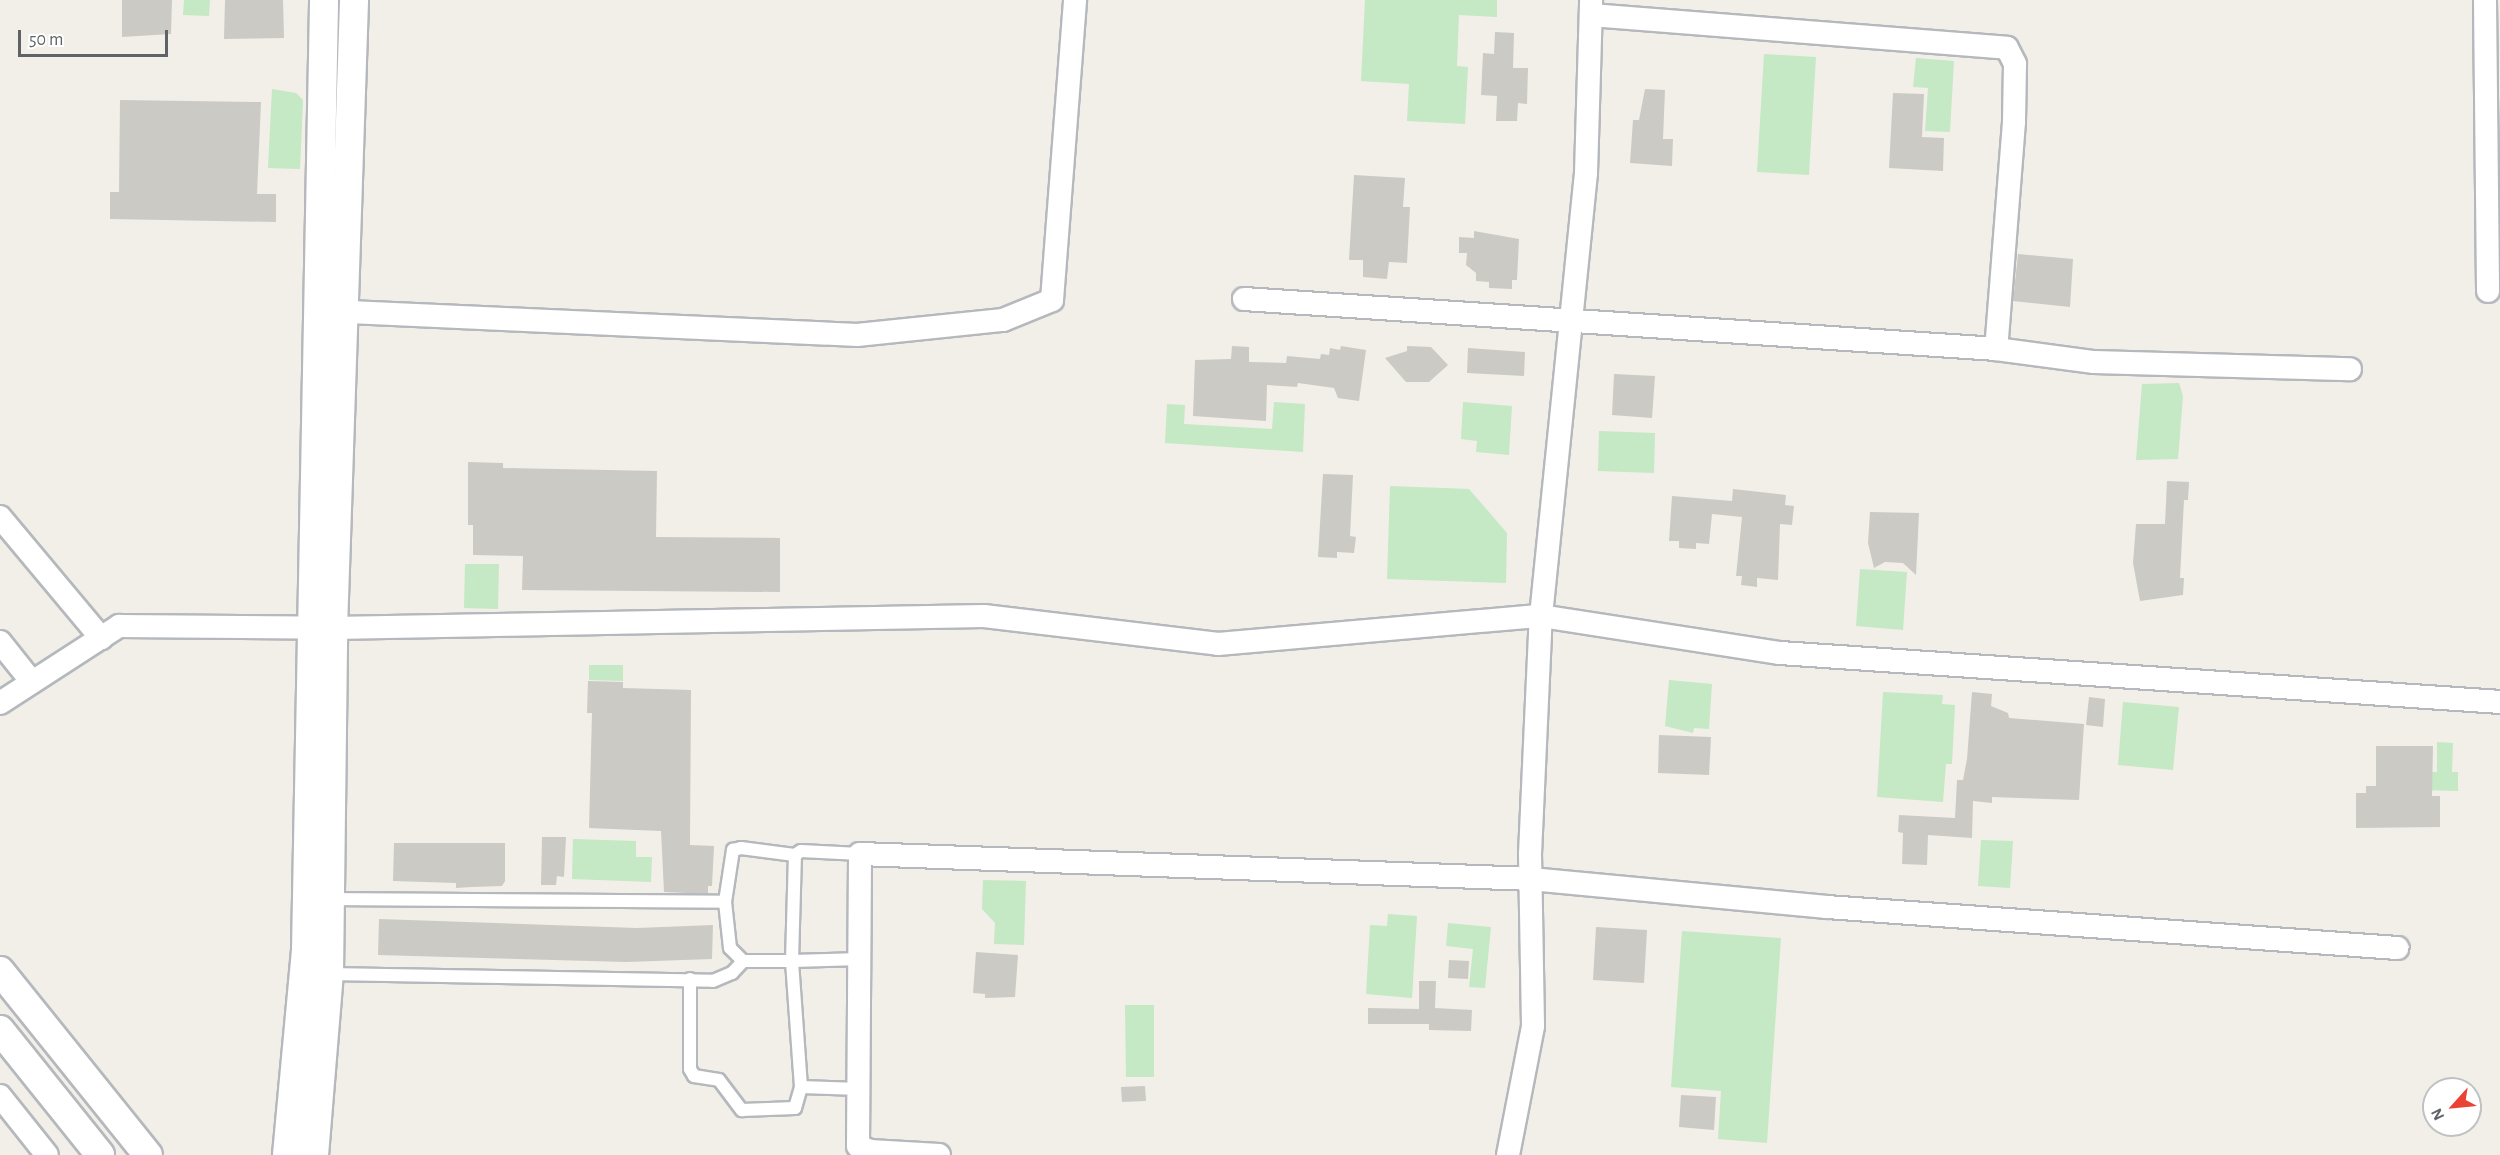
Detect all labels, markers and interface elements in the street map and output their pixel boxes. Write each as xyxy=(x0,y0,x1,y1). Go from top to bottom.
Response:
scale bar xyxy=(21,18,171,56)
text: 50 m xyxy=(29,31,63,49)
north arrow xyxy=(2422,1077,2482,1137)
text: N xyxy=(2428,1106,2447,1123)

